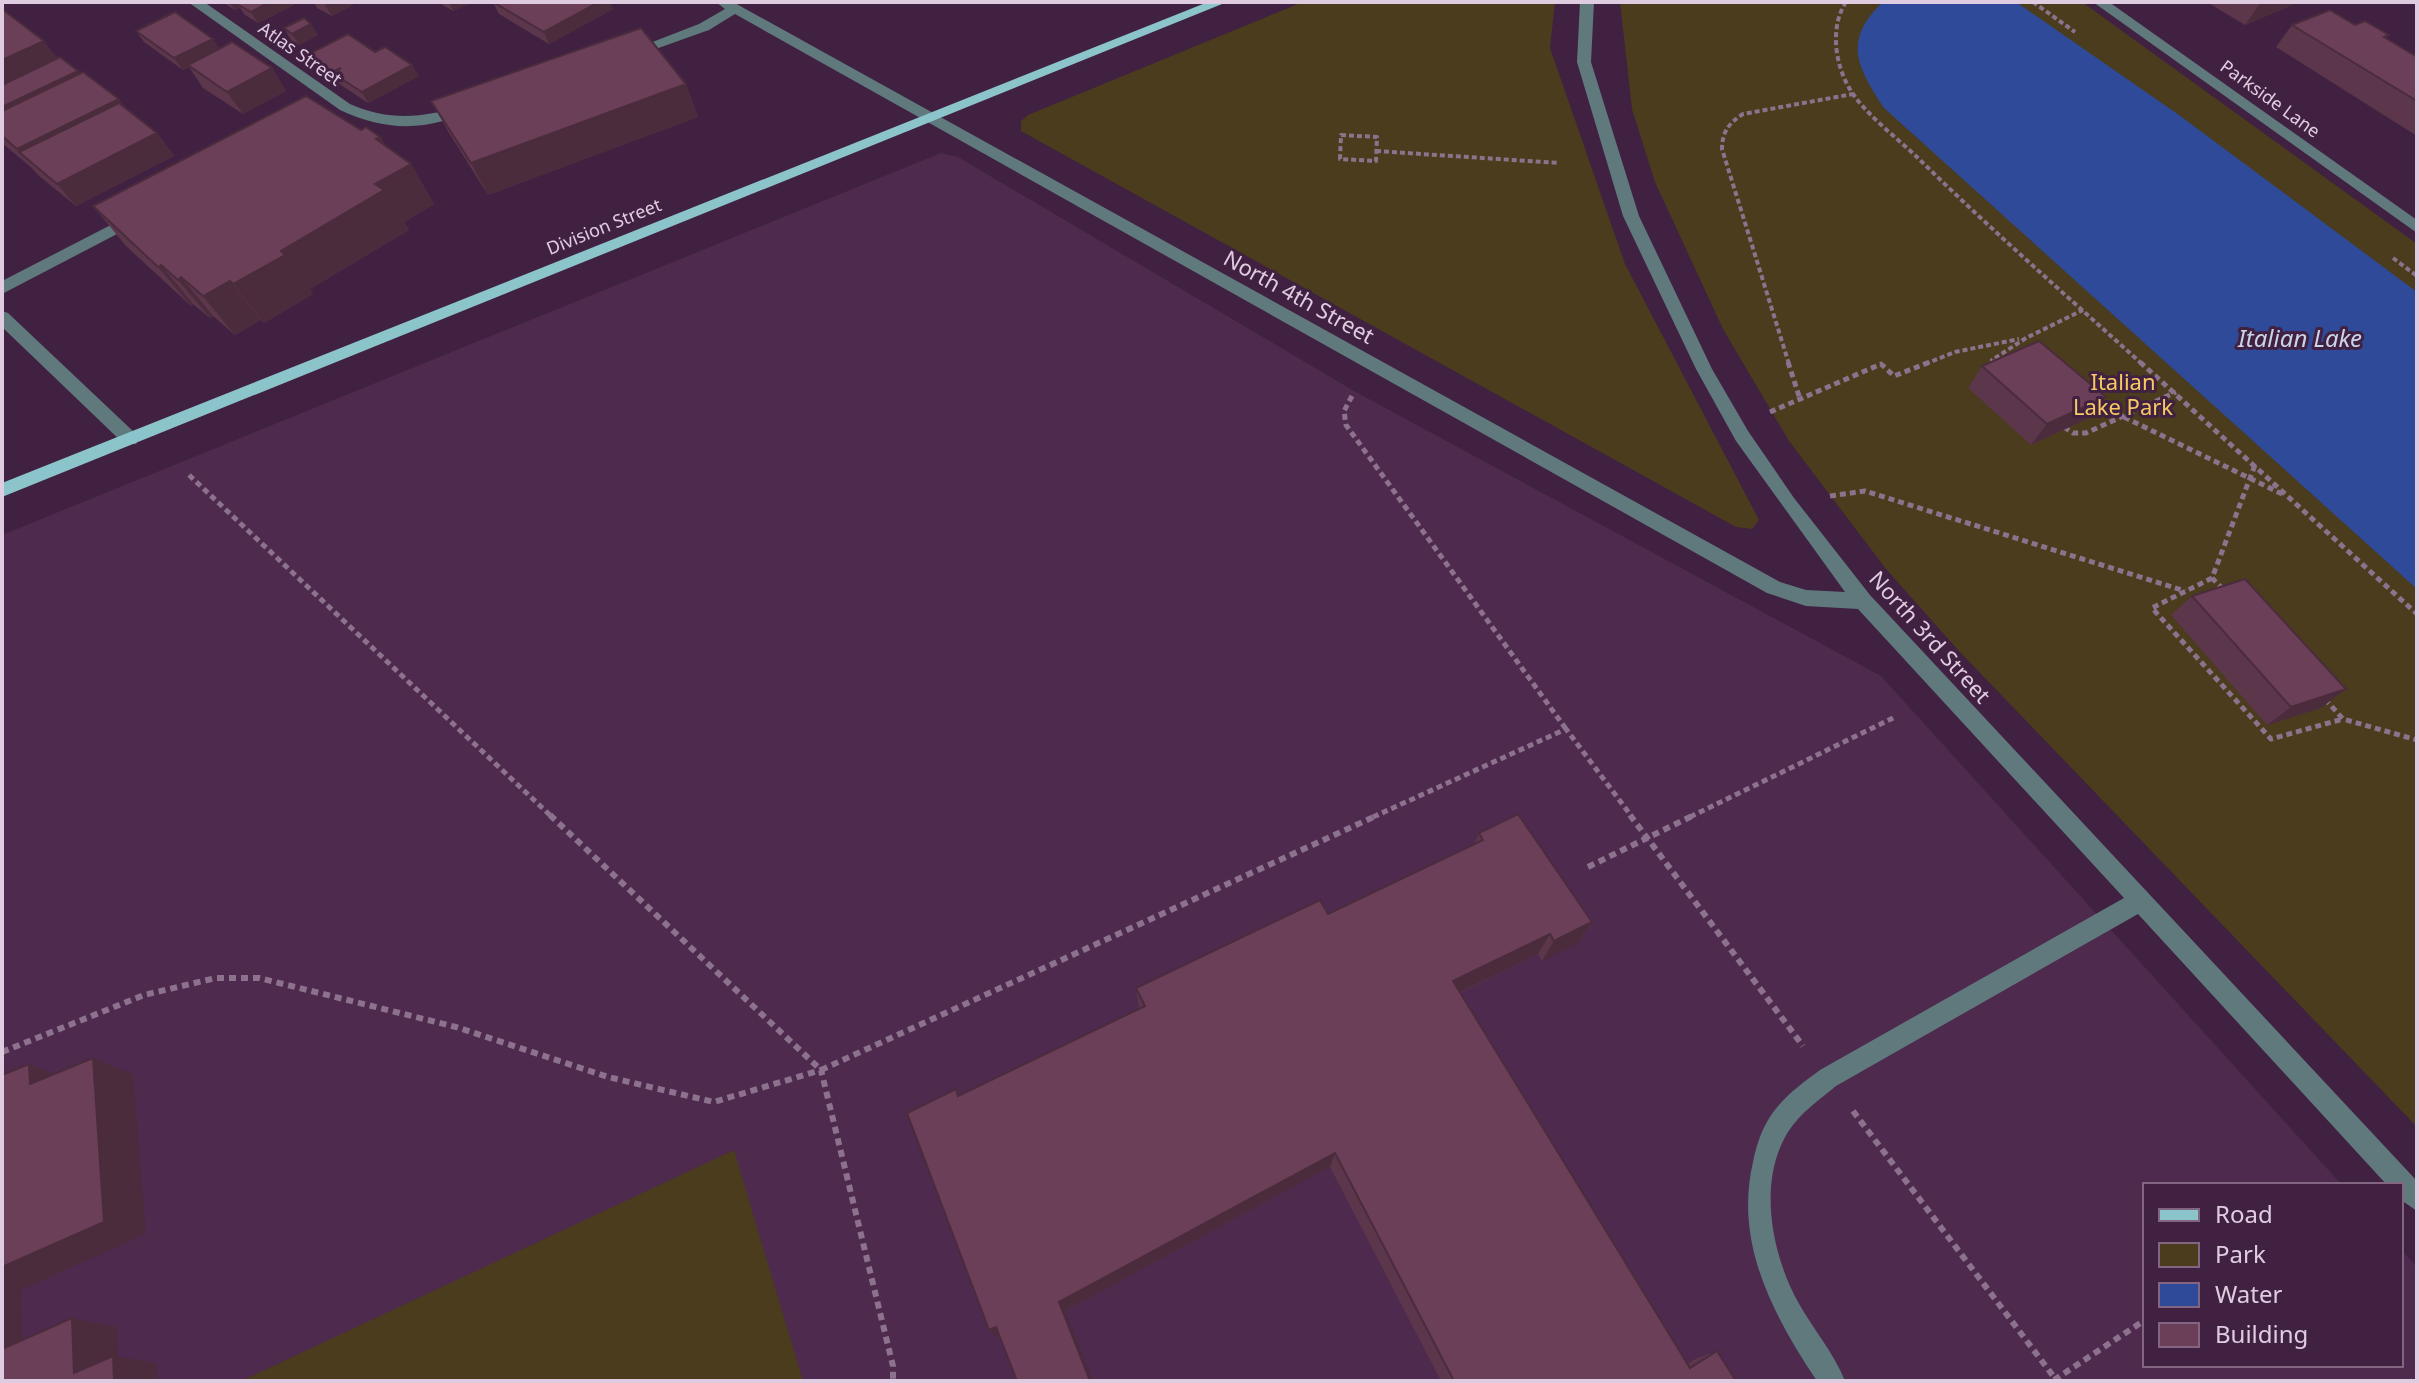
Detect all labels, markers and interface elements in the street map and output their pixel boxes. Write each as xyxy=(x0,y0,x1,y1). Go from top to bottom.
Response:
street label: Atlas Street xyxy=(254,16,347,91)
street label: Parkside Lane xyxy=(2216,54,2325,143)
street label: Division Street xyxy=(543,192,665,260)
street label: North 4th Street xyxy=(1219,242,1380,350)
water label: Italian Lake xyxy=(2237,321,2362,354)
park label: Italian Lake Park xyxy=(2073,366,2173,421)
street label: North 3rd Street xyxy=(1863,564,1998,709)
legend xyxy=(2143,1183,2403,1367)
text: Road xyxy=(2215,1197,2273,1230)
text: Park xyxy=(2215,1237,2266,1270)
text: Water xyxy=(2215,1277,2283,1310)
text: Building xyxy=(2215,1317,2308,1350)

